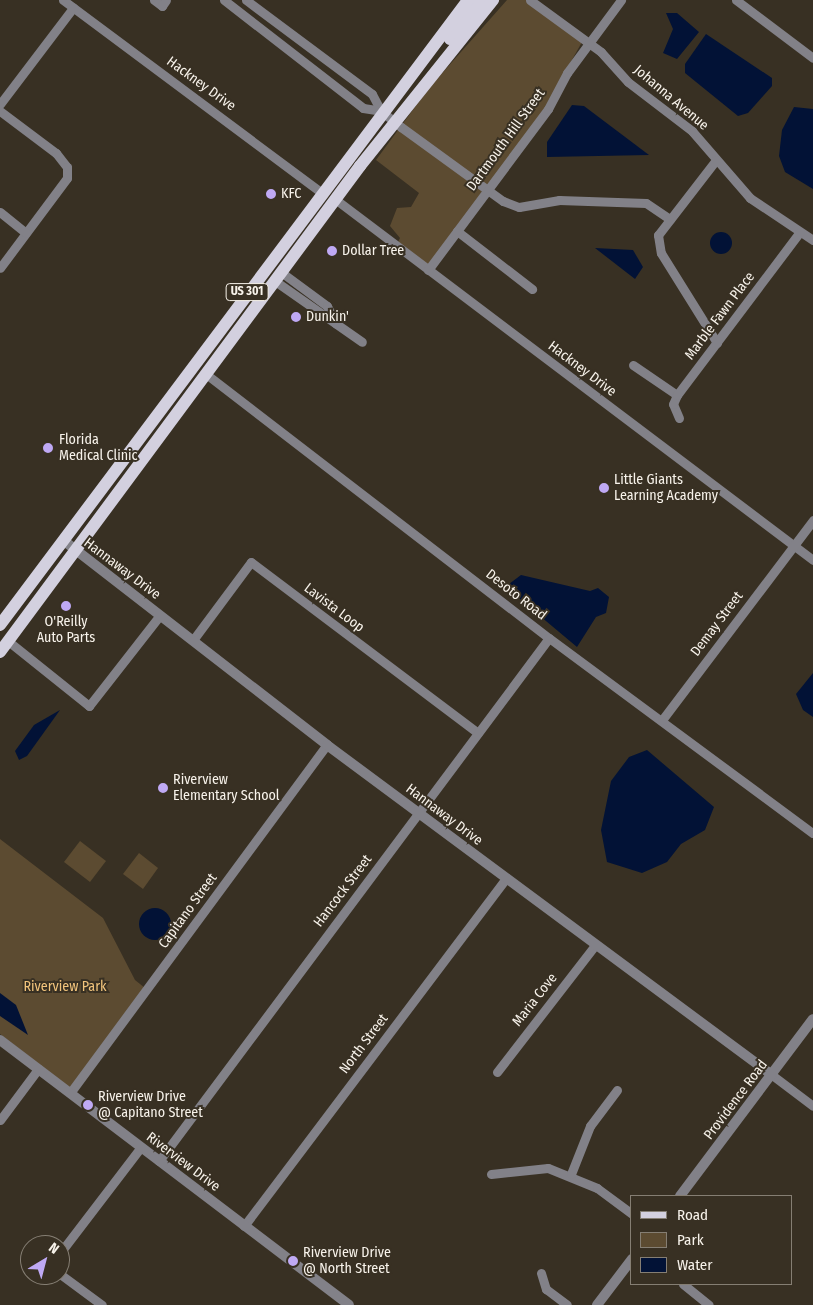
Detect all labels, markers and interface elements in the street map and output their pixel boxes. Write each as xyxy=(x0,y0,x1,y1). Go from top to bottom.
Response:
street label: Hackney Drive xyxy=(163,53,239,115)
street label: Johanna Avenue xyxy=(630,62,712,134)
street label: Dartmouth Hill Street xyxy=(463,86,549,194)
place label: KFC xyxy=(281,186,301,202)
marker: KFC xyxy=(265,188,277,200)
place label: Dollar Tree xyxy=(342,243,404,259)
marker: Dollar Tree xyxy=(326,245,338,257)
street label: Marble Fawn Place xyxy=(682,269,758,363)
road number: US 301 xyxy=(224,282,270,302)
place label: Dunkin' xyxy=(306,309,349,325)
marker: Dunkin' xyxy=(290,311,302,323)
street label: Hackney Drive xyxy=(544,338,620,400)
place label: Florida Medical Clinic xyxy=(59,432,138,464)
marker: Florida Medical Clinic xyxy=(41,441,55,455)
place label: Little Giants Learning Academy xyxy=(614,472,718,504)
marker: Little Giants Learning Academy xyxy=(598,482,610,494)
street label: Hannaway Drive xyxy=(80,535,164,603)
street label: Desoto Road xyxy=(482,566,550,624)
street label: Lavista Loop xyxy=(301,580,367,636)
street label: Demay Street xyxy=(687,588,747,660)
marker: O'Reilly Auto Parts xyxy=(60,600,72,612)
place label: O'Reilly Auto Parts xyxy=(37,614,95,646)
place label: Riverview Elementary School xyxy=(173,772,280,804)
street label: Hannaway Drive xyxy=(402,781,486,849)
marker: Riverview Elementary School xyxy=(157,782,169,794)
street label: Hancock Street xyxy=(310,852,376,930)
street label: Capitano Street xyxy=(155,870,221,952)
street label: Maria Cove xyxy=(509,970,561,1030)
park label: Riverview Park xyxy=(23,979,107,995)
street label: North Street xyxy=(336,1011,392,1077)
street label: Providence Road xyxy=(701,1057,771,1143)
place label: Riverview Drive @ Capitano Street xyxy=(98,1089,203,1122)
marker: Riverview Drive @ Capitano Street xyxy=(82,1099,94,1111)
street label: Riverview Drive xyxy=(143,1129,223,1195)
legend xyxy=(630,1195,793,1285)
text: Road xyxy=(677,1206,708,1224)
text: Park xyxy=(677,1231,704,1249)
north arrow xyxy=(20,1235,70,1285)
text: N xyxy=(45,1239,62,1258)
place label: Riverview Drive @ North Street xyxy=(303,1245,391,1278)
marker: Riverview Drive @ North Street xyxy=(287,1255,299,1267)
text: Water xyxy=(677,1256,712,1274)

